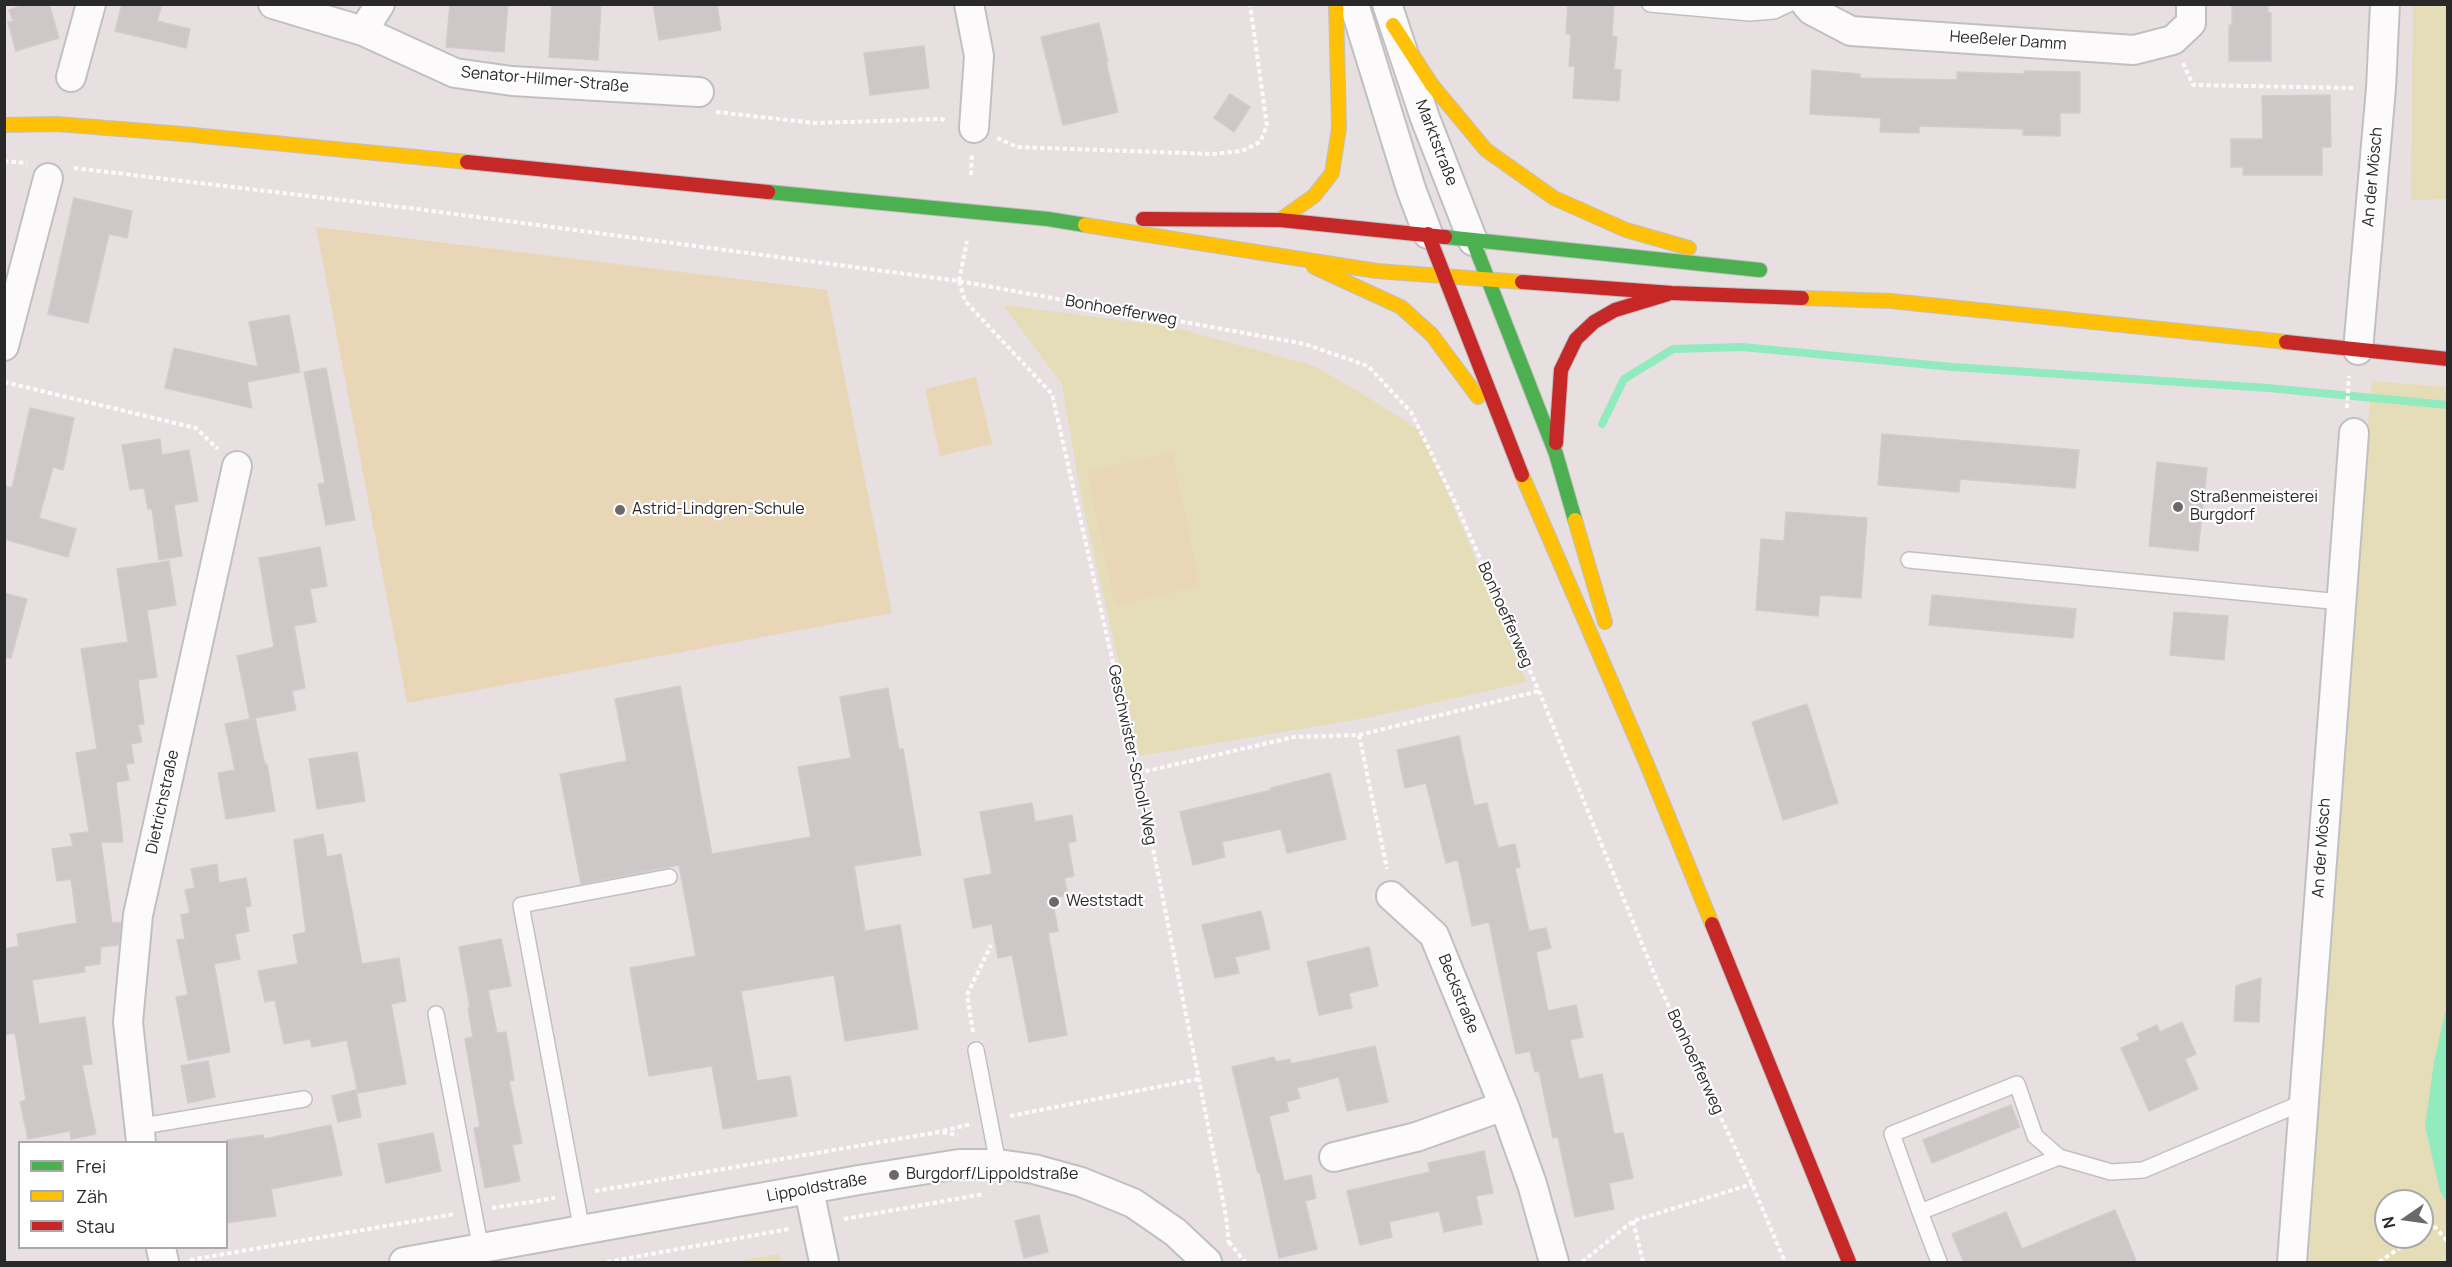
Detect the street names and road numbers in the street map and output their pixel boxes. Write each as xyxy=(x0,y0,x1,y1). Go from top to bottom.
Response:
street label: Heeßeler Damm xyxy=(1949,27,2067,55)
street label: Senator-Hilmer-Straße xyxy=(460,63,630,97)
street label: Marktstraße xyxy=(1411,97,1461,189)
street label: An der Mösch xyxy=(2359,126,2387,228)
street label: Bonhoefferweg xyxy=(1064,292,1178,330)
street label: Bonhoefferweg xyxy=(1473,559,1537,671)
street label: Geschwister-Scholl-Weg xyxy=(1104,663,1160,847)
street label: Dietrichstraße xyxy=(143,748,183,856)
street label: An der Mösch xyxy=(2309,797,2335,899)
street label: Beckstraße xyxy=(1433,952,1483,1036)
street label: Bonhoefferweg xyxy=(1662,1007,1728,1117)
street label: Lippoldstraße xyxy=(765,1170,869,1206)

